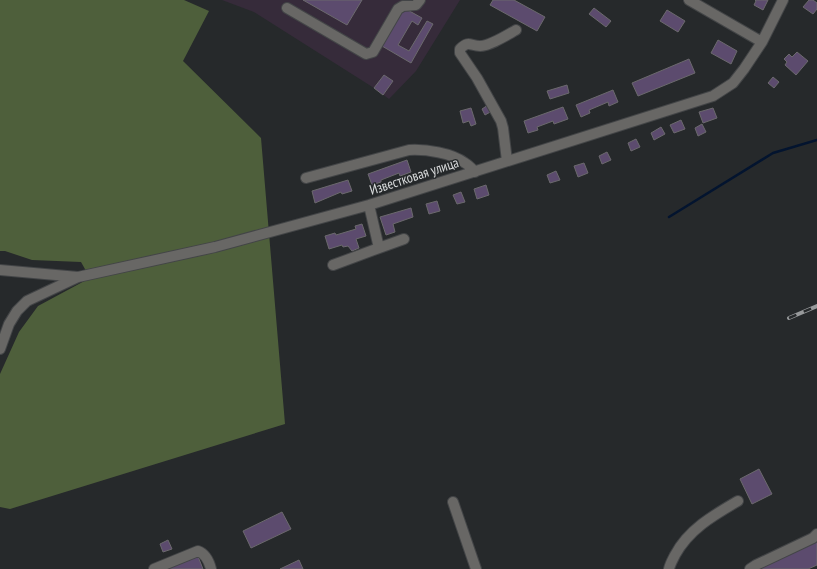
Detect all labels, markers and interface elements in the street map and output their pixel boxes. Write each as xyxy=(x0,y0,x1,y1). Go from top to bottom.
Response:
street label: Известковая улица xyxy=(367,153,461,199)

